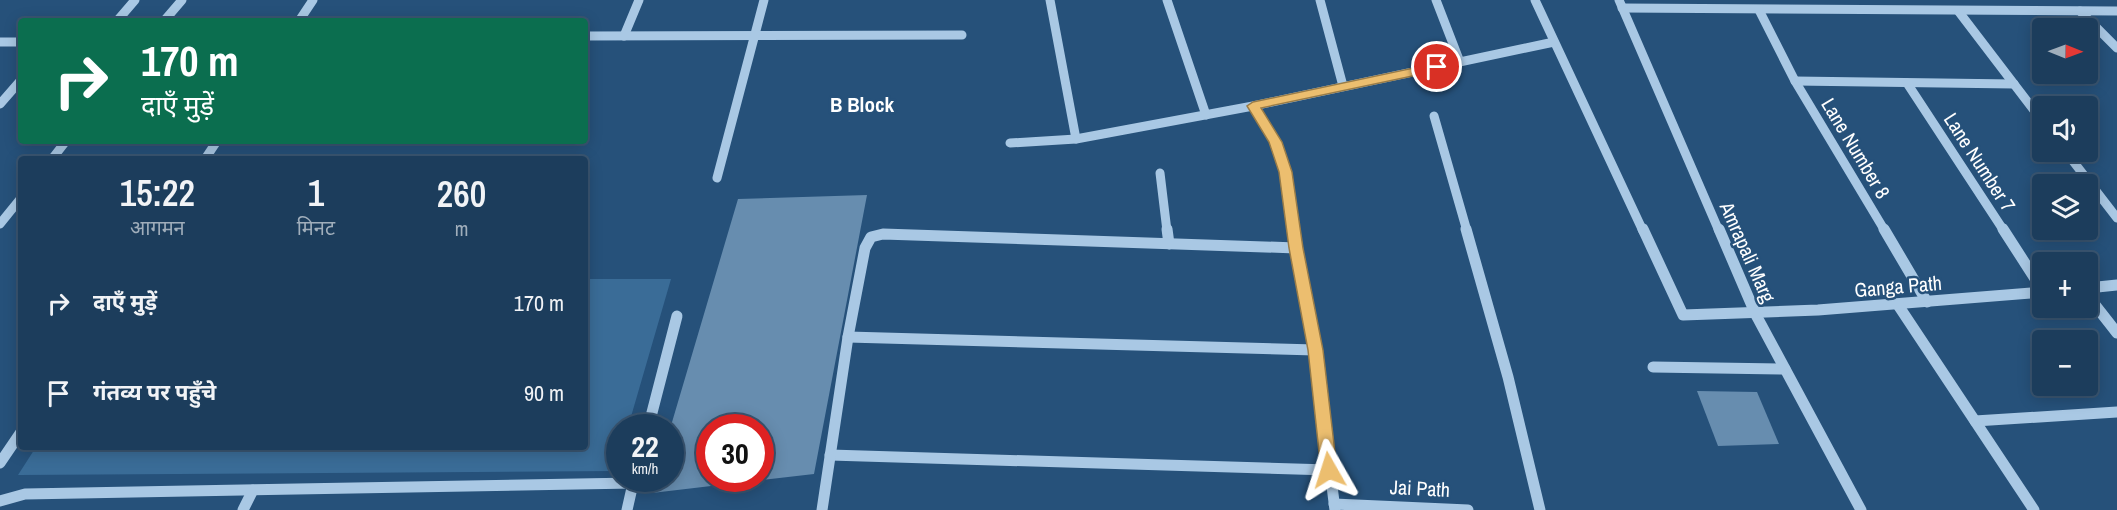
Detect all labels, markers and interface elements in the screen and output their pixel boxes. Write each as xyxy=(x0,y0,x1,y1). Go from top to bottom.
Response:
north arrow xyxy=(2032,18,2098,84)
map controls xyxy=(2032,18,2098,396)
text: 170 m xyxy=(141,33,239,89)
pin xyxy=(1411,41,1462,92)
icon: right xyxy=(42,42,120,120)
icon: arrive xyxy=(1420,50,1453,83)
text: दाएँ मुड़ें xyxy=(141,87,214,123)
district label: B Block xyxy=(830,90,894,119)
street label: Lane Number 8 xyxy=(1815,93,1897,203)
button: sound xyxy=(2032,96,2098,162)
street label: Lane Number 7 xyxy=(1938,107,2022,217)
text: 15:22 xyxy=(120,169,195,217)
text: 1 xyxy=(308,169,324,217)
text: 260 xyxy=(437,170,486,218)
button: layers xyxy=(2032,174,2098,240)
street label: Amrapali Marg xyxy=(1713,196,1782,307)
text: आगमन xyxy=(130,214,185,241)
text: मिनट xyxy=(297,214,335,241)
text: m xyxy=(455,215,468,242)
button: + xyxy=(2032,252,2098,318)
street label: Ganga Path xyxy=(1853,269,1943,303)
icon: right xyxy=(42,287,75,320)
text: दाएँ मुड़ें xyxy=(93,287,157,317)
text: 170 m xyxy=(514,288,564,318)
button: − xyxy=(2032,330,2098,396)
icon: arrive xyxy=(42,377,75,410)
text: गंतव्य पर पहुँचे xyxy=(93,377,216,407)
text: 90 m xyxy=(524,378,564,408)
speed limit sign: 30 xyxy=(696,414,774,492)
text: 22 xyxy=(631,426,659,466)
position arrow xyxy=(1297,438,1361,502)
text: km/h xyxy=(632,458,658,479)
street label: Jai Path xyxy=(1389,473,1451,503)

